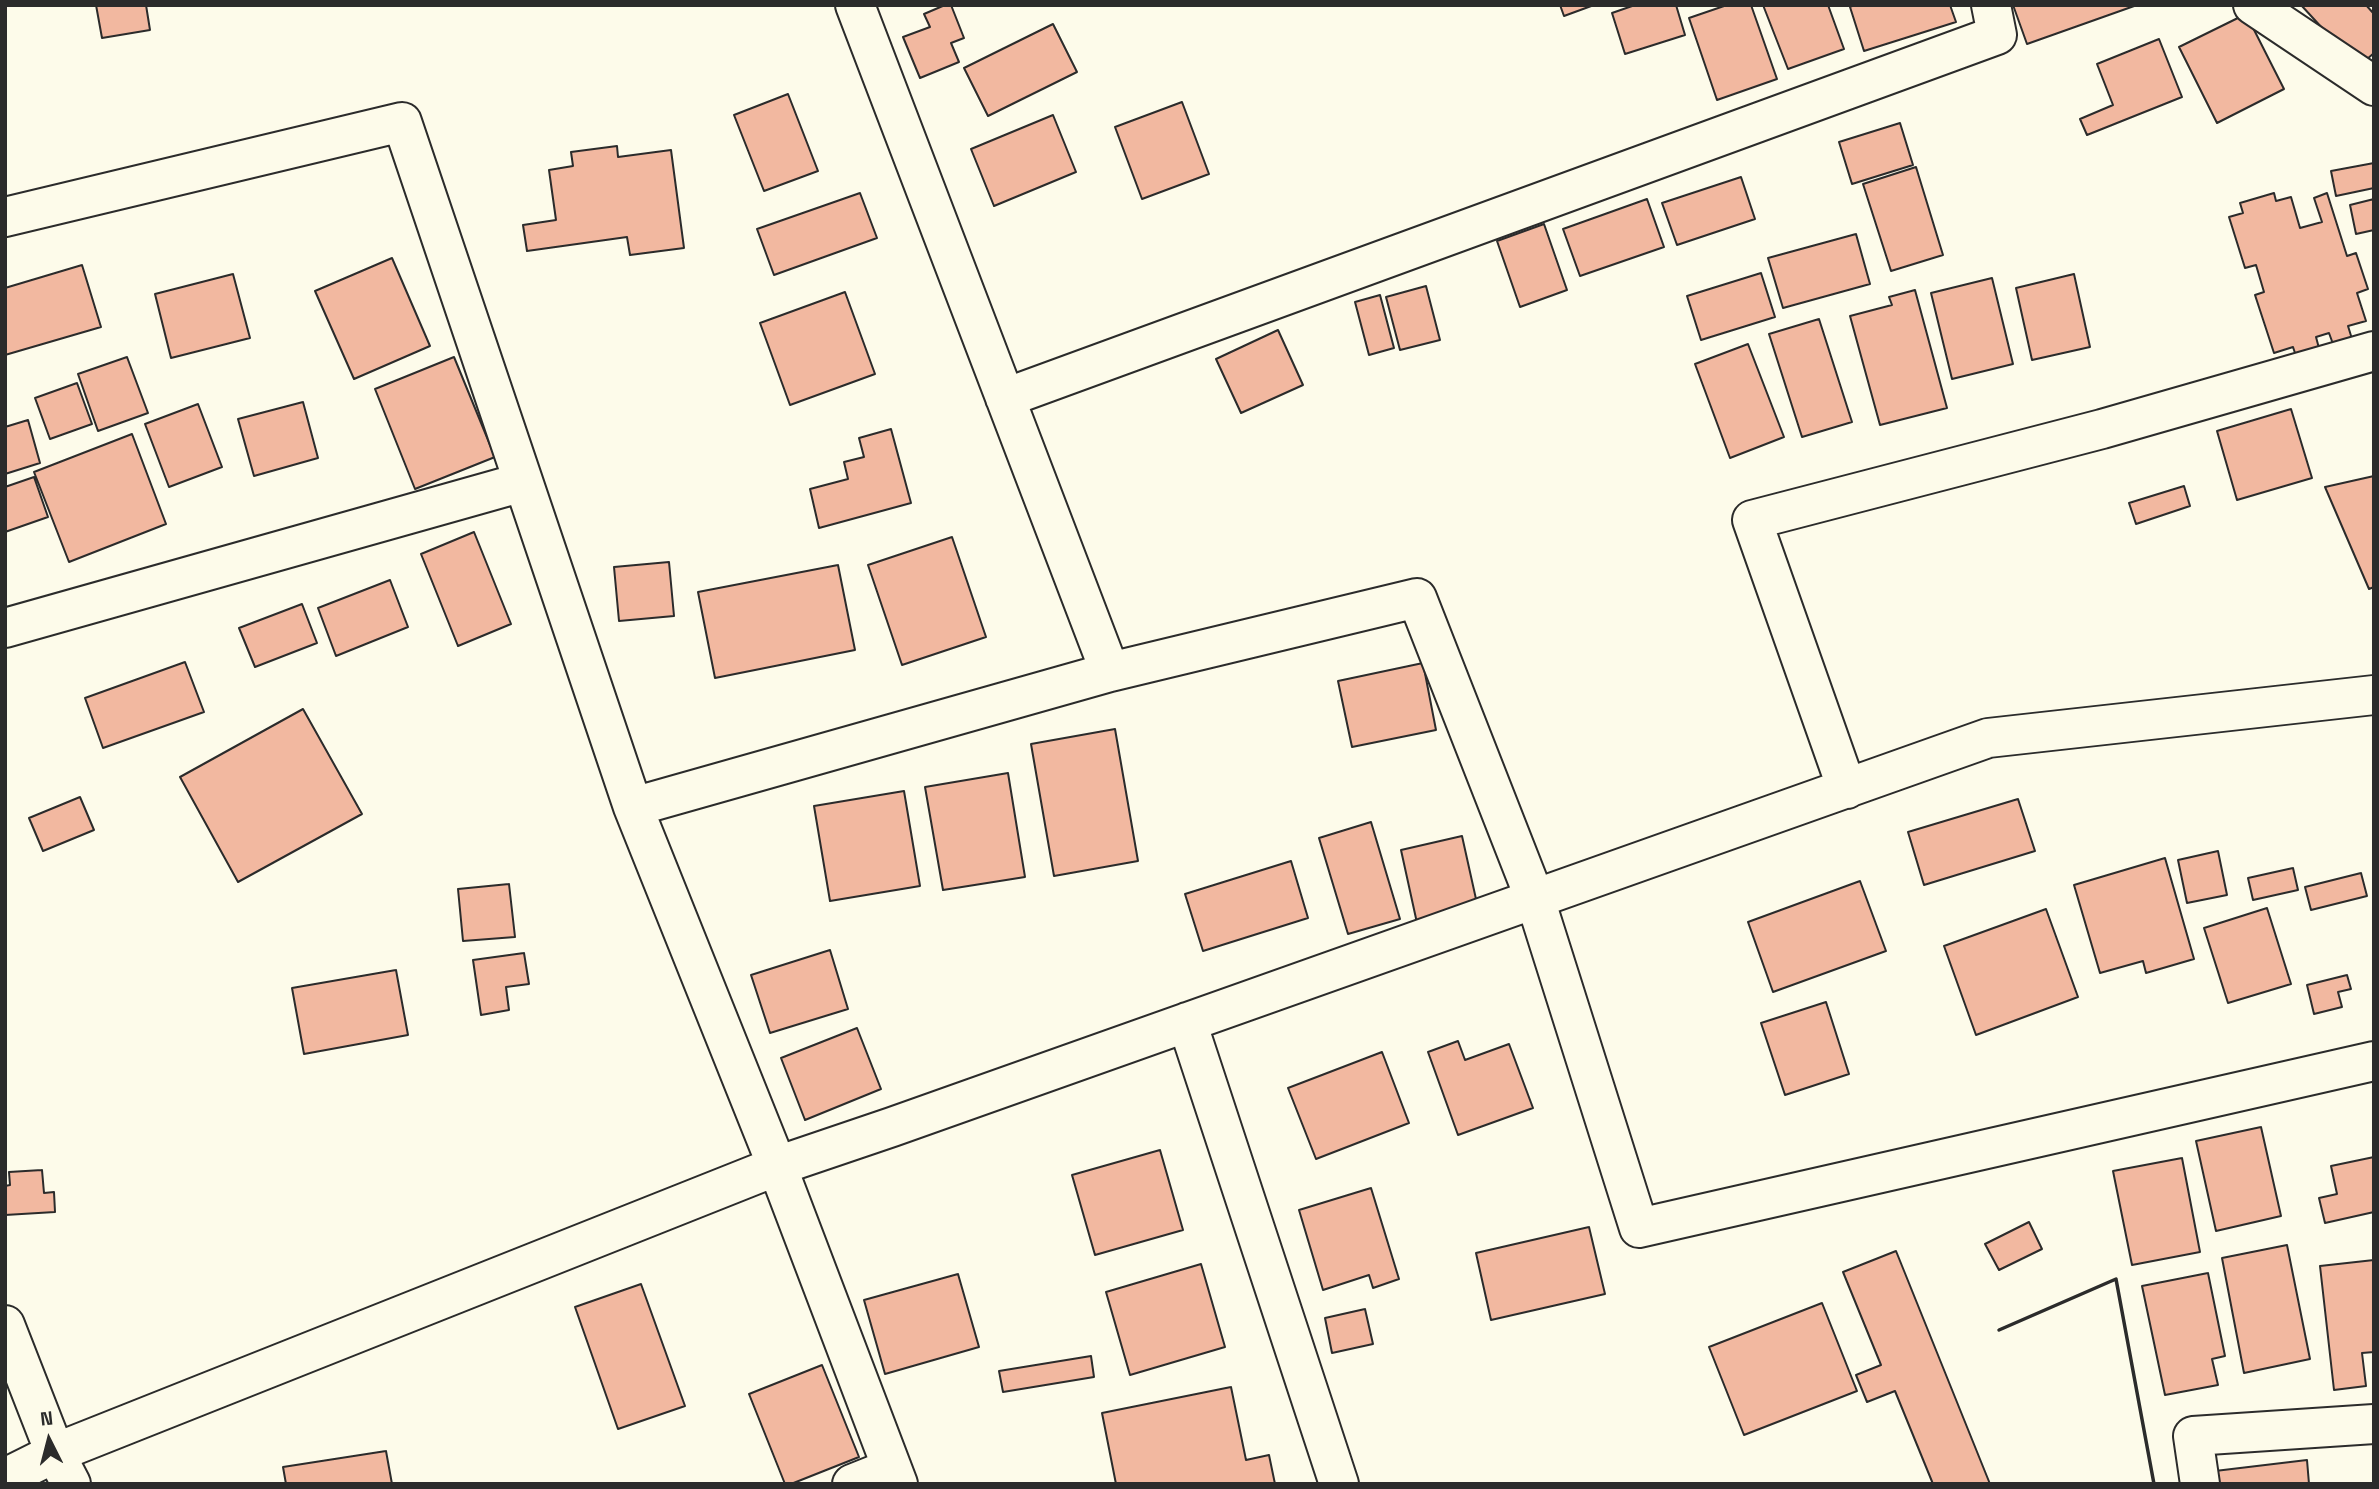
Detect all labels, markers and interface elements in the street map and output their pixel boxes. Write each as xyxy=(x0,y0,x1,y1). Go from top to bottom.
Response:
north arrow xyxy=(14,1405,84,1475)
text: N xyxy=(39,1406,54,1432)

